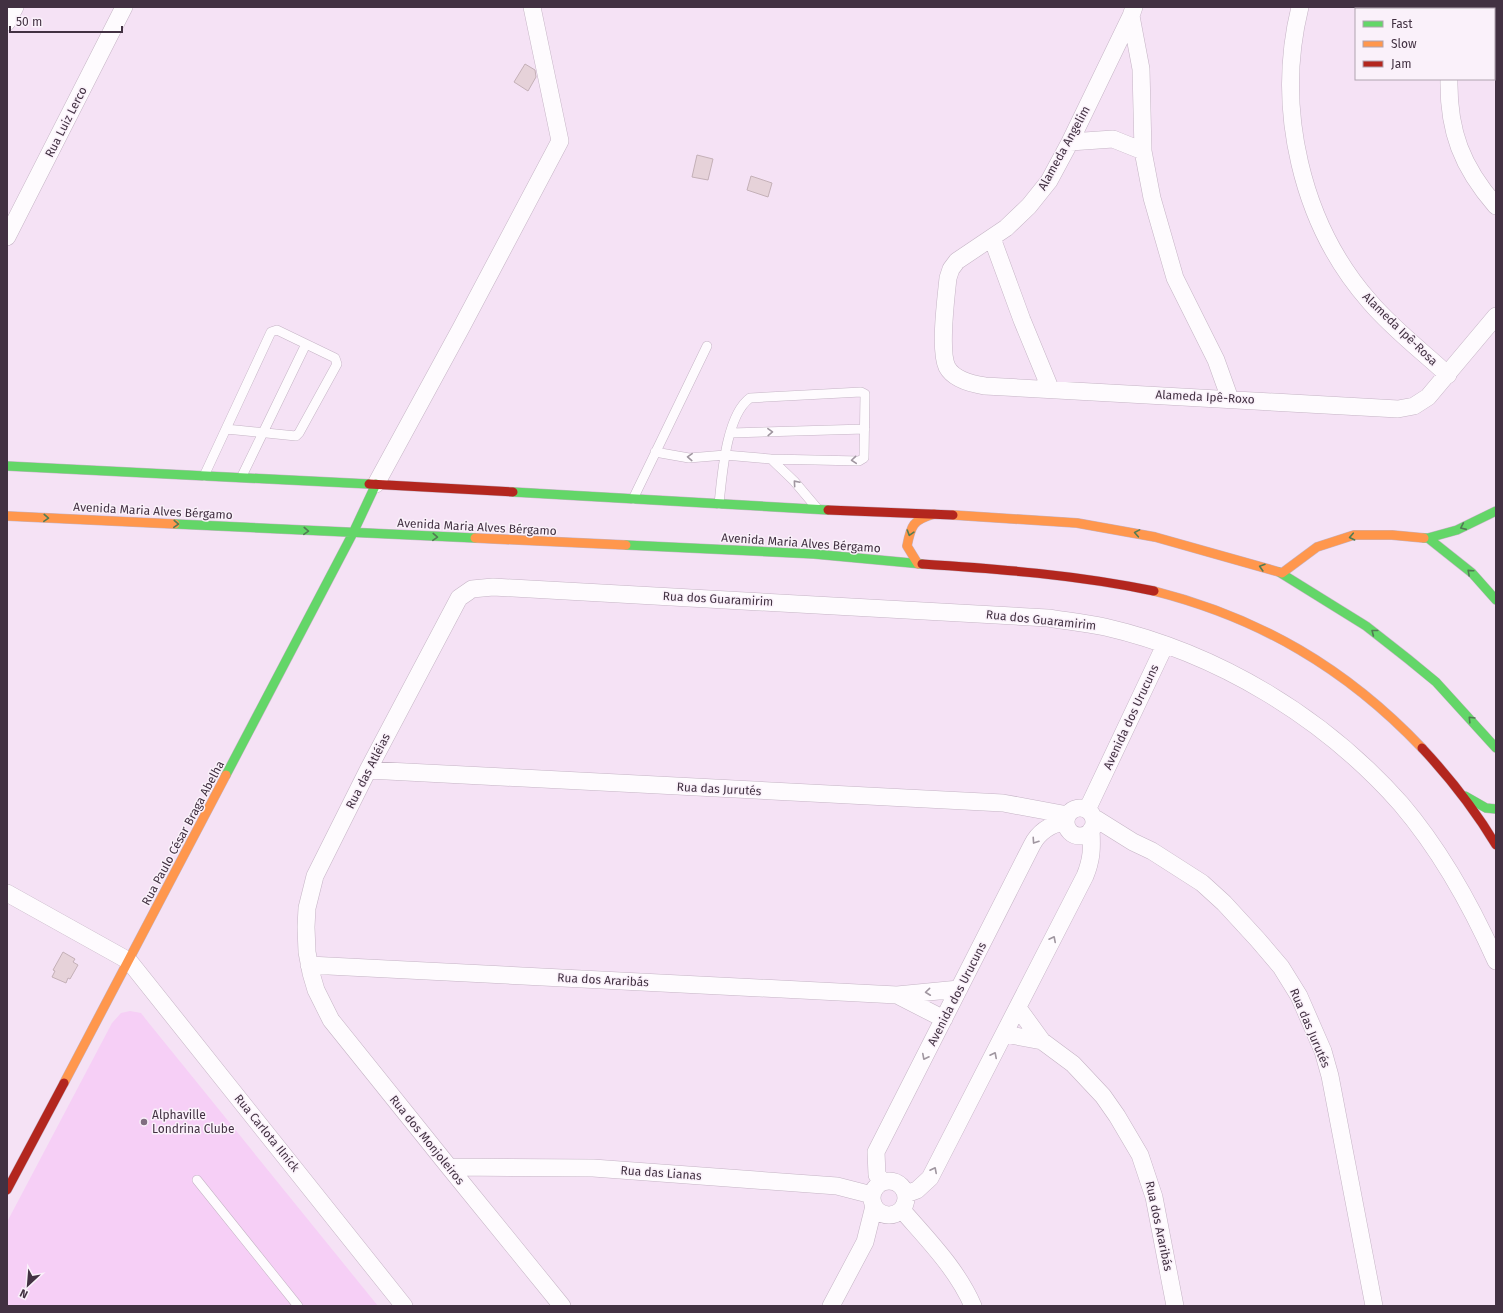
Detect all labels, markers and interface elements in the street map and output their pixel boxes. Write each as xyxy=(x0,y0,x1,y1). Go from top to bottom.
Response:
scale bar xyxy=(10,8,122,34)
legend xyxy=(1355,8,1495,80)
text: 50 m xyxy=(16,15,42,29)
text: Fast xyxy=(1391,17,1413,31)
text: Slow xyxy=(1391,37,1417,51)
text: Jam xyxy=(1391,57,1411,71)
street label: Rua Luiz Lerco xyxy=(42,84,90,160)
street label: Alameda Angelim xyxy=(1035,103,1093,193)
street label: Alameda Ipê-Rosa xyxy=(1360,290,1440,368)
street label: Alameda Ipê-Roxo xyxy=(1155,387,1255,407)
one-way arrow xyxy=(767,428,773,436)
one-way arrow xyxy=(686,453,693,462)
one-way arrow xyxy=(851,456,858,465)
one-way arrow xyxy=(793,480,800,488)
street label: Avenida Maria Alves Bérgamo xyxy=(73,500,233,522)
one-way arrow xyxy=(43,513,49,522)
street label: Avenida Maria Alves Bérgamo xyxy=(397,516,557,538)
one-way arrow xyxy=(173,520,179,529)
one-way arrow xyxy=(1460,523,1467,531)
one-way arrow xyxy=(303,527,309,535)
one-way arrow xyxy=(906,529,915,536)
street label: Avenida Maria Alves Bérgamo xyxy=(721,530,881,556)
one-way arrow xyxy=(1134,530,1140,538)
one-way arrow xyxy=(1349,532,1355,540)
one-way arrow xyxy=(432,533,438,541)
one-way arrow xyxy=(1259,563,1266,572)
one-way arrow xyxy=(1467,569,1475,576)
street label: Rua dos Guaramirim xyxy=(662,589,774,609)
street label: Rua dos Guaramirim xyxy=(985,607,1097,633)
one-way arrow xyxy=(1371,630,1378,637)
street label: Avenida dos Urucuns xyxy=(1100,662,1162,772)
one-way arrow xyxy=(1468,716,1475,724)
street label: Rua das Atléias xyxy=(343,731,393,811)
street label: Rua Paulo César Braga Abelha xyxy=(139,758,227,908)
street label: Rua das Jurutés xyxy=(676,780,762,798)
one-way arrow xyxy=(1032,837,1039,844)
one-way arrow xyxy=(1048,936,1056,943)
street label: Avenida dos Urucuns xyxy=(925,940,989,1048)
street label: Rua dos Araribás xyxy=(557,971,649,989)
street label: Rua das Jurutés xyxy=(1287,986,1333,1070)
one-way arrow xyxy=(925,987,931,996)
one-way arrow xyxy=(989,1051,997,1059)
one-way arrow xyxy=(922,1053,930,1060)
street label: Rua Carlota Ilnick xyxy=(232,1091,303,1175)
street label: Rua dos Monjoleiros xyxy=(387,1092,468,1188)
place label: Alphaville Londrina Clube xyxy=(152,1108,234,1136)
marker: Alphaville Londrina Clube xyxy=(139,1117,149,1127)
street label: Rua das Lianas xyxy=(620,1163,702,1183)
one-way arrow xyxy=(929,1167,937,1174)
street label: Rua dos Araribás xyxy=(1143,1180,1175,1273)
north arrow xyxy=(8,1265,48,1305)
text: N xyxy=(18,1286,30,1301)

